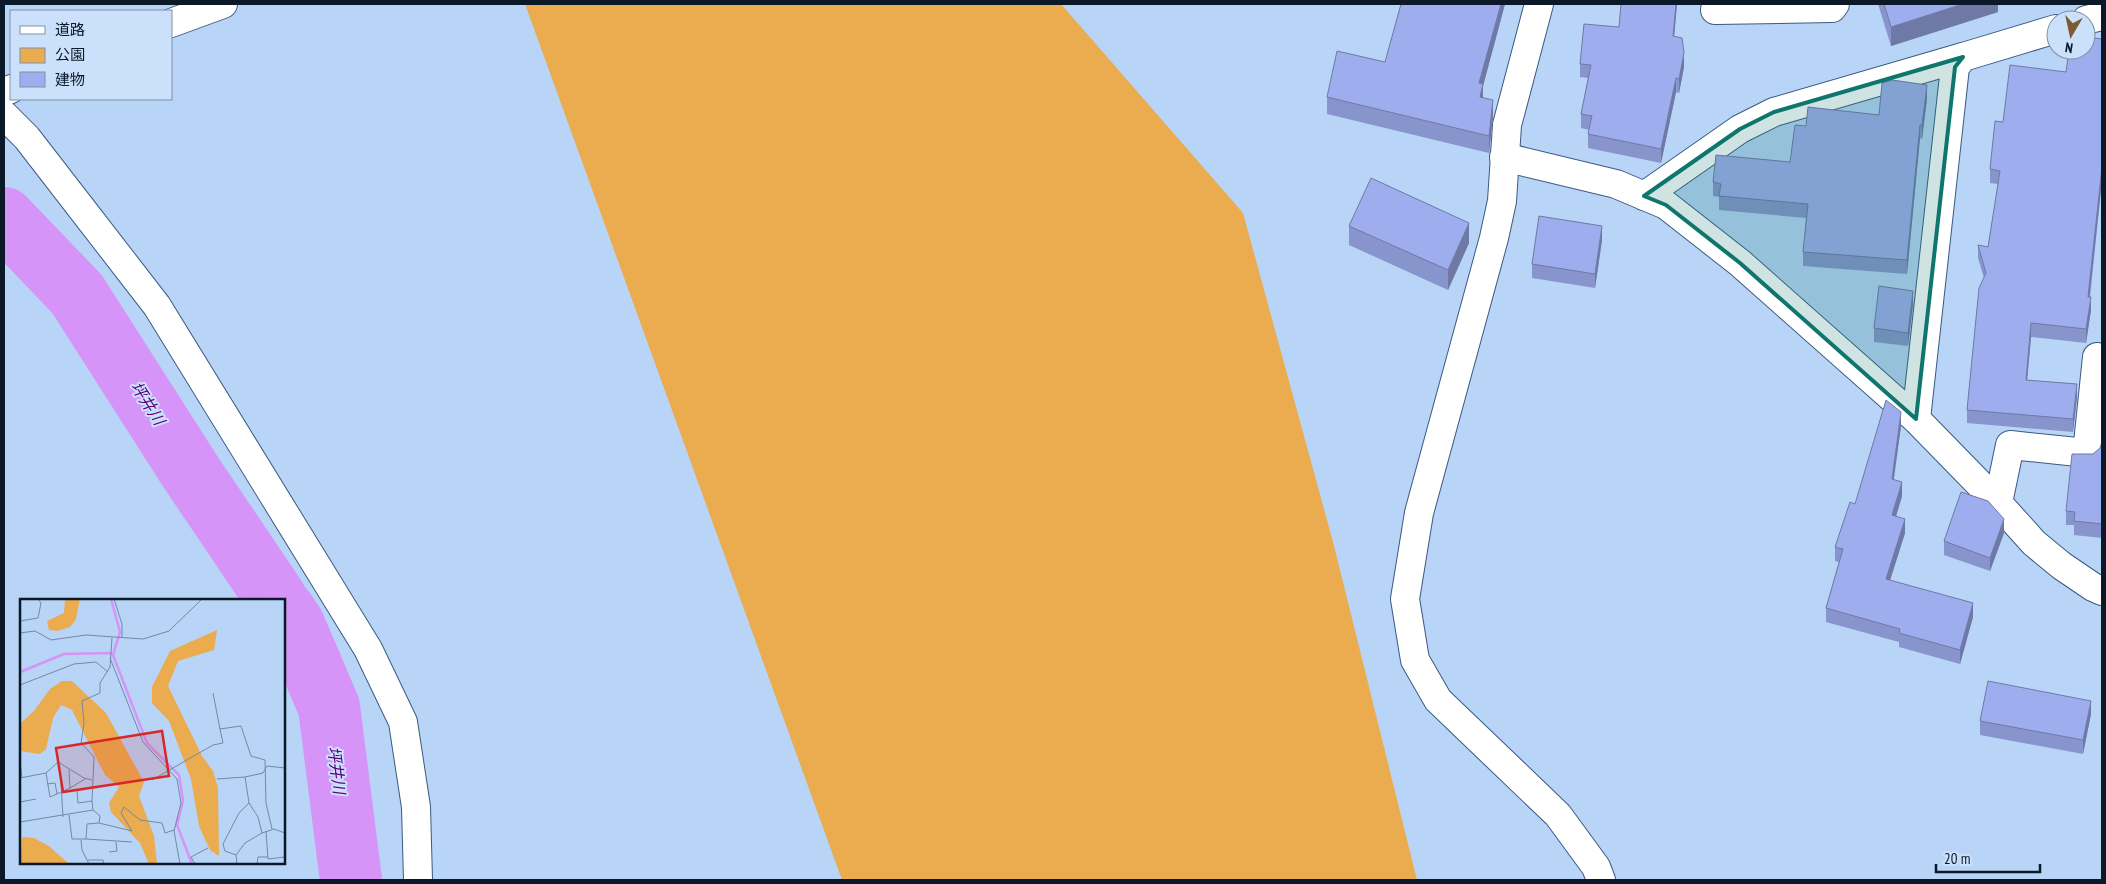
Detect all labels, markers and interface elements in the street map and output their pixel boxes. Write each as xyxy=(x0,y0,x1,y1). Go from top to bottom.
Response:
legend xyxy=(10,10,172,100)
north arrow xyxy=(2046,10,2096,60)
text: 道路 xyxy=(55,20,85,39)
text: N xyxy=(2064,38,2074,57)
text: 公園 xyxy=(55,45,85,64)
text: 建物 xyxy=(55,70,85,89)
water label: 坪井川 xyxy=(127,377,171,430)
inset map xyxy=(20,599,285,864)
water label: 坪井川 xyxy=(324,745,350,797)
scale bar xyxy=(1936,842,2040,874)
text: 20 m xyxy=(1944,849,1970,868)

